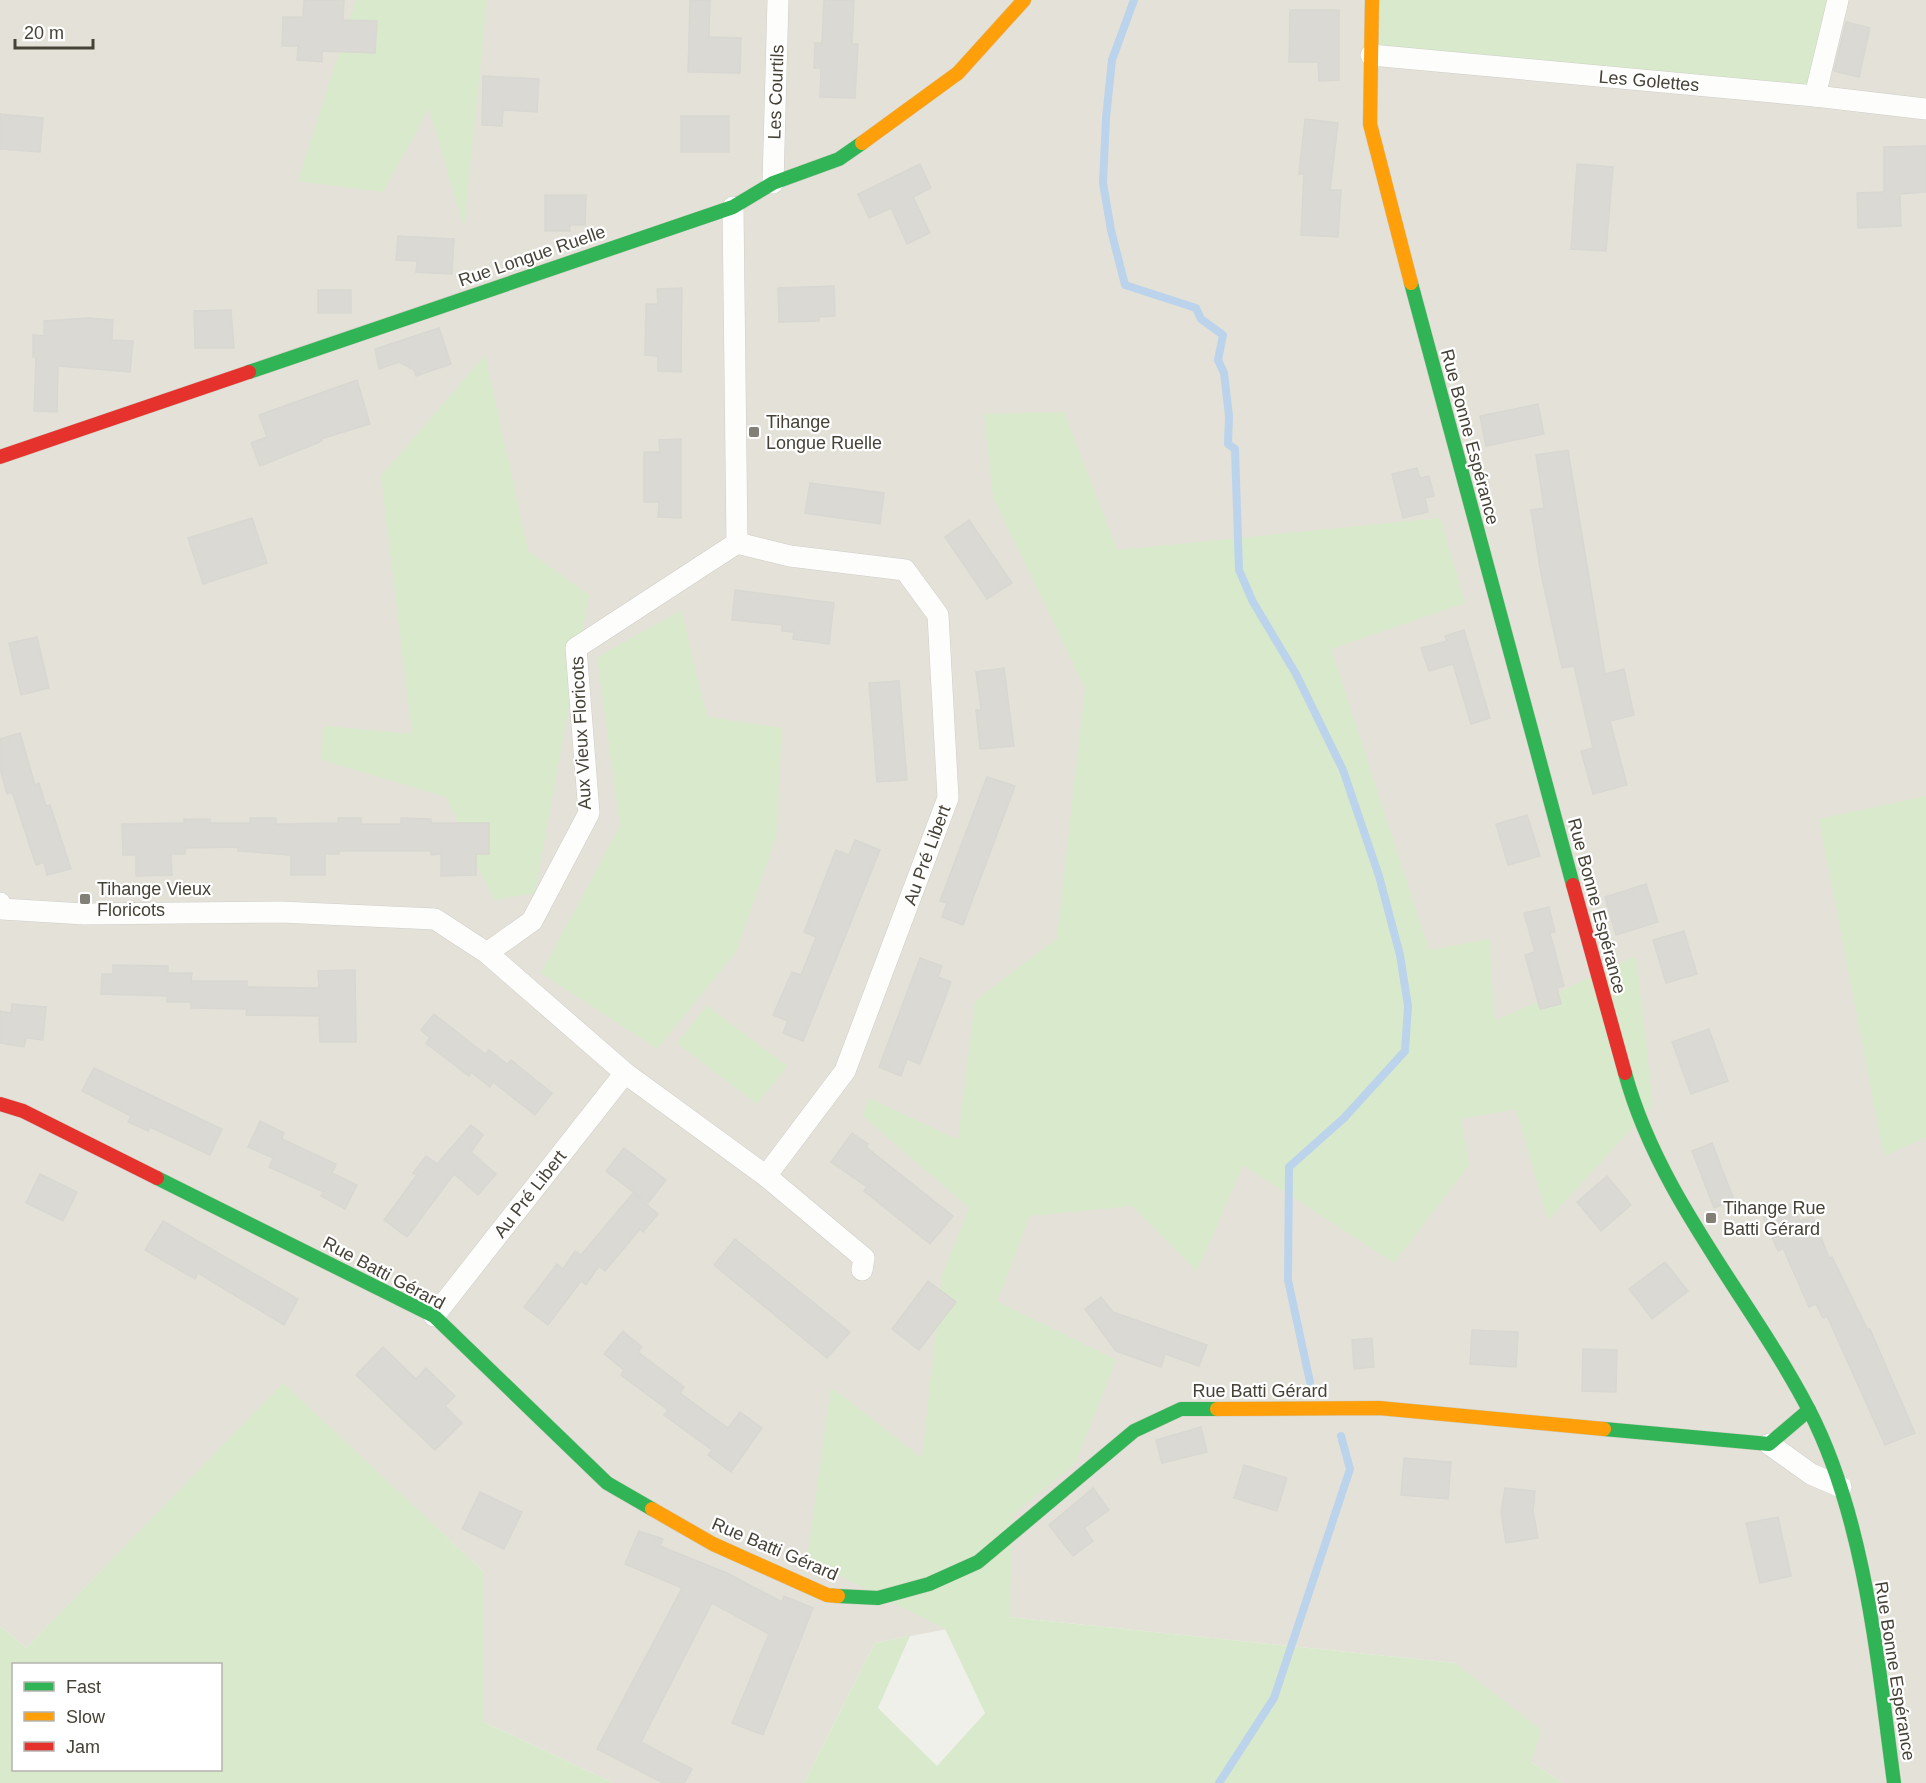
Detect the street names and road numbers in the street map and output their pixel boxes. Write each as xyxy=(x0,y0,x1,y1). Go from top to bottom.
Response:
street label: Les Courtils xyxy=(764,44,788,140)
street label: Les Golettes xyxy=(1598,67,1700,95)
street label: Rue Longue Ruelle xyxy=(456,221,608,291)
street label: Rue Bonne Espérance xyxy=(1437,347,1503,527)
street label: Aux Vieux Floricots xyxy=(567,656,595,810)
street label: Au Pré Libert xyxy=(900,802,954,908)
street label: Rue Bonne Espérance xyxy=(1564,816,1630,996)
street label: Au Pré Libert xyxy=(490,1146,570,1242)
street label: Rue Batti Gérard xyxy=(320,1232,448,1314)
street label: Rue Batti Gérard xyxy=(1192,1381,1328,1401)
street label: Rue Batti Gérard xyxy=(709,1513,841,1585)
street label: Rue Bonne Espérance xyxy=(1871,1580,1919,1762)

